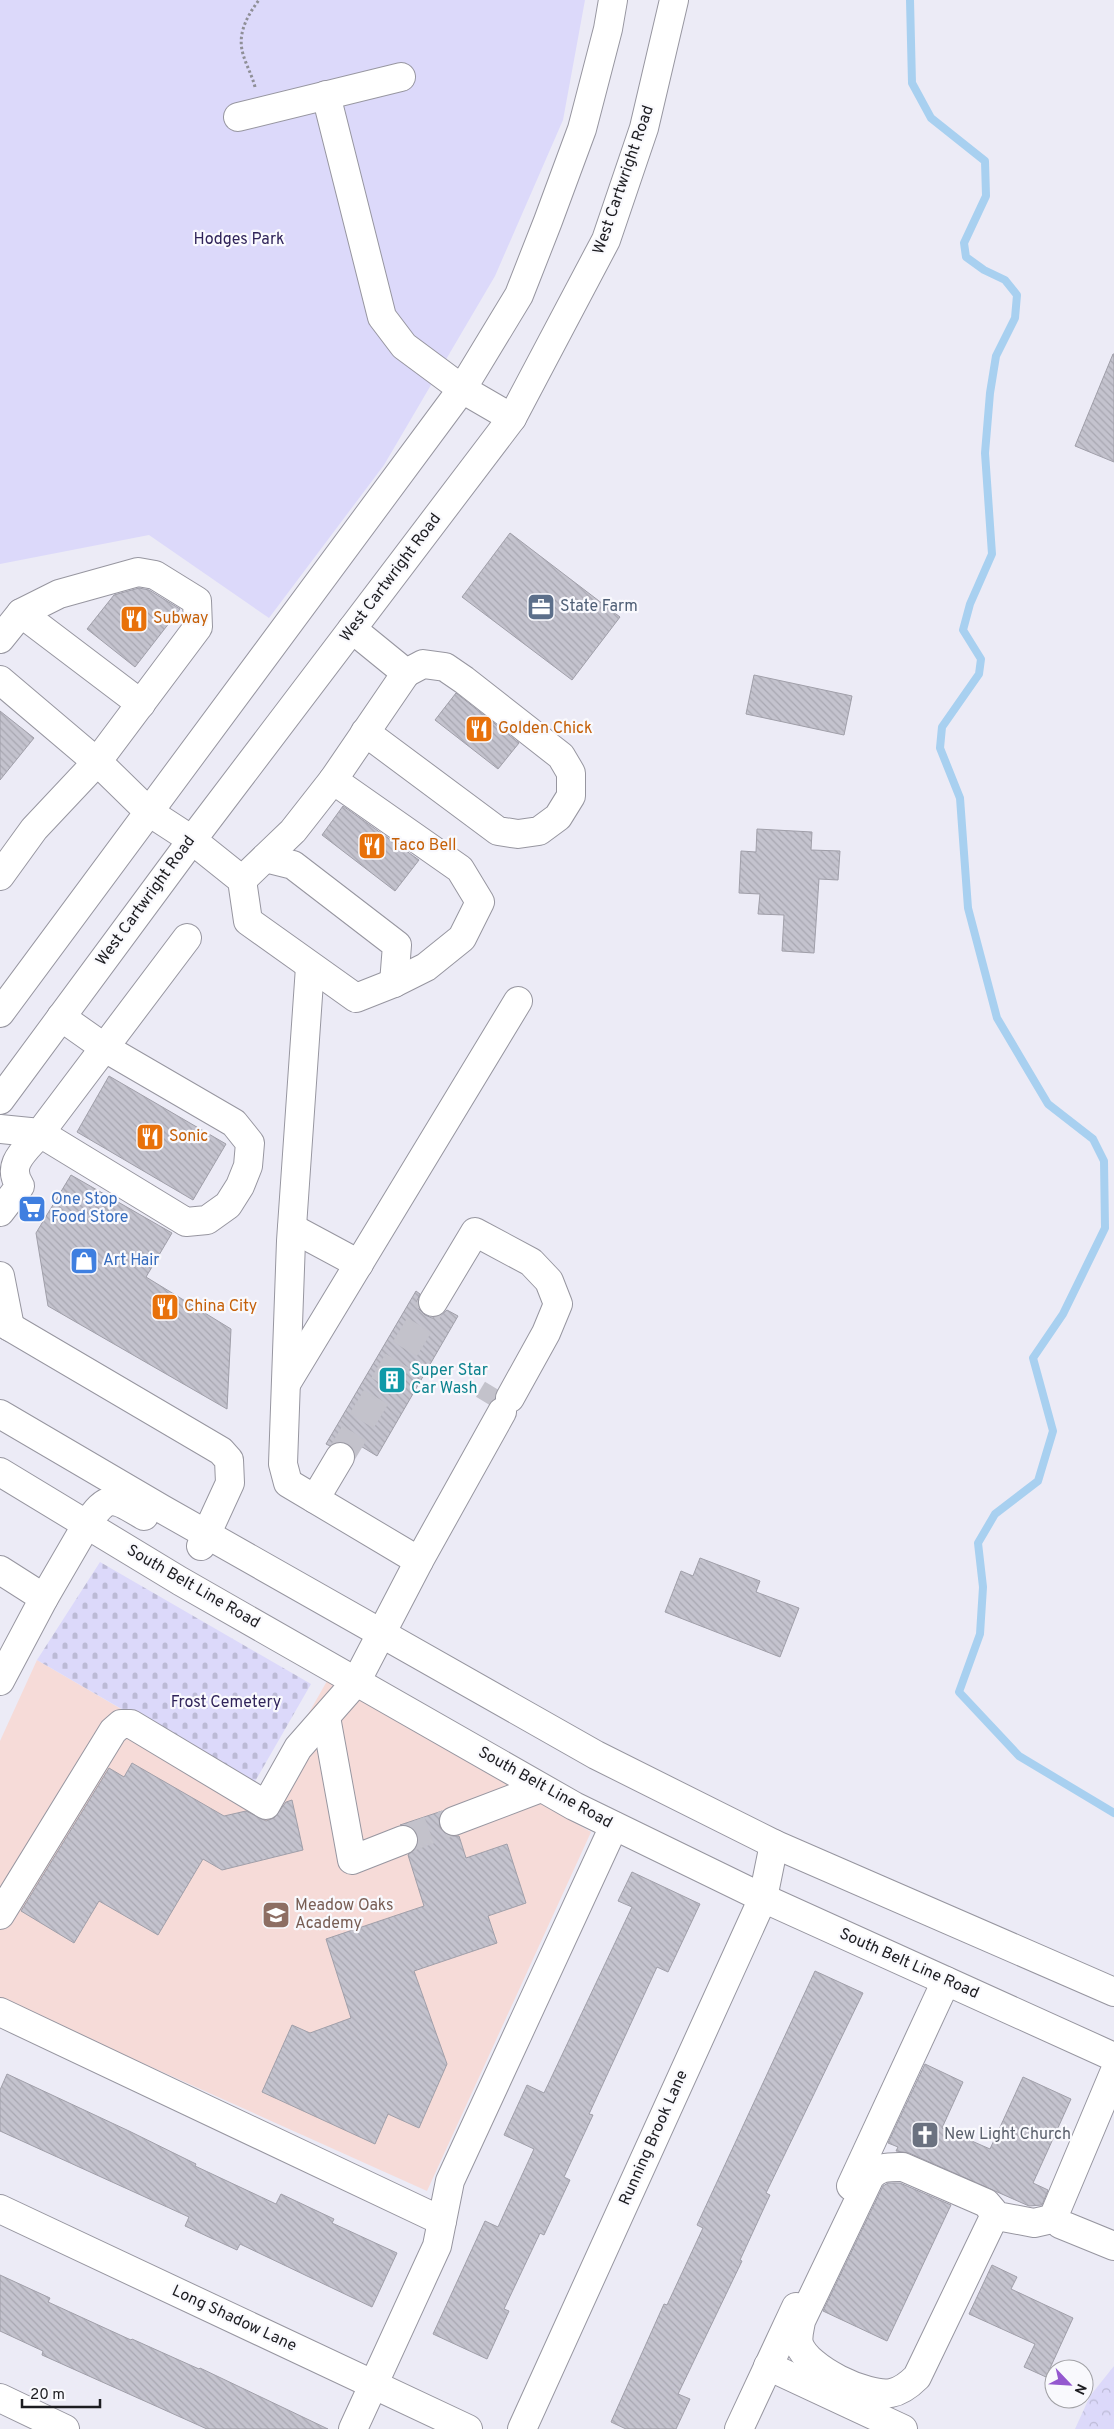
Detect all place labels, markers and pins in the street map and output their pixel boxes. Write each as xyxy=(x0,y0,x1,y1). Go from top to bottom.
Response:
office icon: State Farm xyxy=(526,592,556,622)
place label: State Farm xyxy=(560,597,638,617)
restaurant icon: Subway xyxy=(119,604,149,634)
place label: Subway xyxy=(153,609,209,629)
restaurant icon: Golden Chick xyxy=(464,714,494,744)
place label: Golden Chick xyxy=(498,719,593,739)
restaurant icon: Taco Bell xyxy=(357,831,387,861)
place label: Taco Bell xyxy=(391,836,456,856)
restaurant icon: Sonic xyxy=(135,1122,165,1152)
place label: Sonic xyxy=(169,1127,208,1147)
place label: One Stop Food Store xyxy=(51,1190,128,1228)
supermarket icon: One Stop Food Store xyxy=(17,1194,47,1224)
shop icon: Art Hair xyxy=(69,1246,99,1276)
place label: Art Hair xyxy=(103,1251,160,1271)
restaurant icon: China City xyxy=(150,1292,180,1322)
place label: China City xyxy=(184,1297,257,1317)
place label: Super Star Car Wash xyxy=(411,1361,488,1399)
building icon: Super Star Car Wash xyxy=(377,1365,407,1395)
place label: Meadow Oaks Academy xyxy=(295,1896,394,1934)
school or university icon: Meadow Oaks Academy xyxy=(261,1900,291,1930)
church icon: New Light Church xyxy=(910,2120,940,2150)
place label: New Light Church xyxy=(944,2125,1071,2145)

